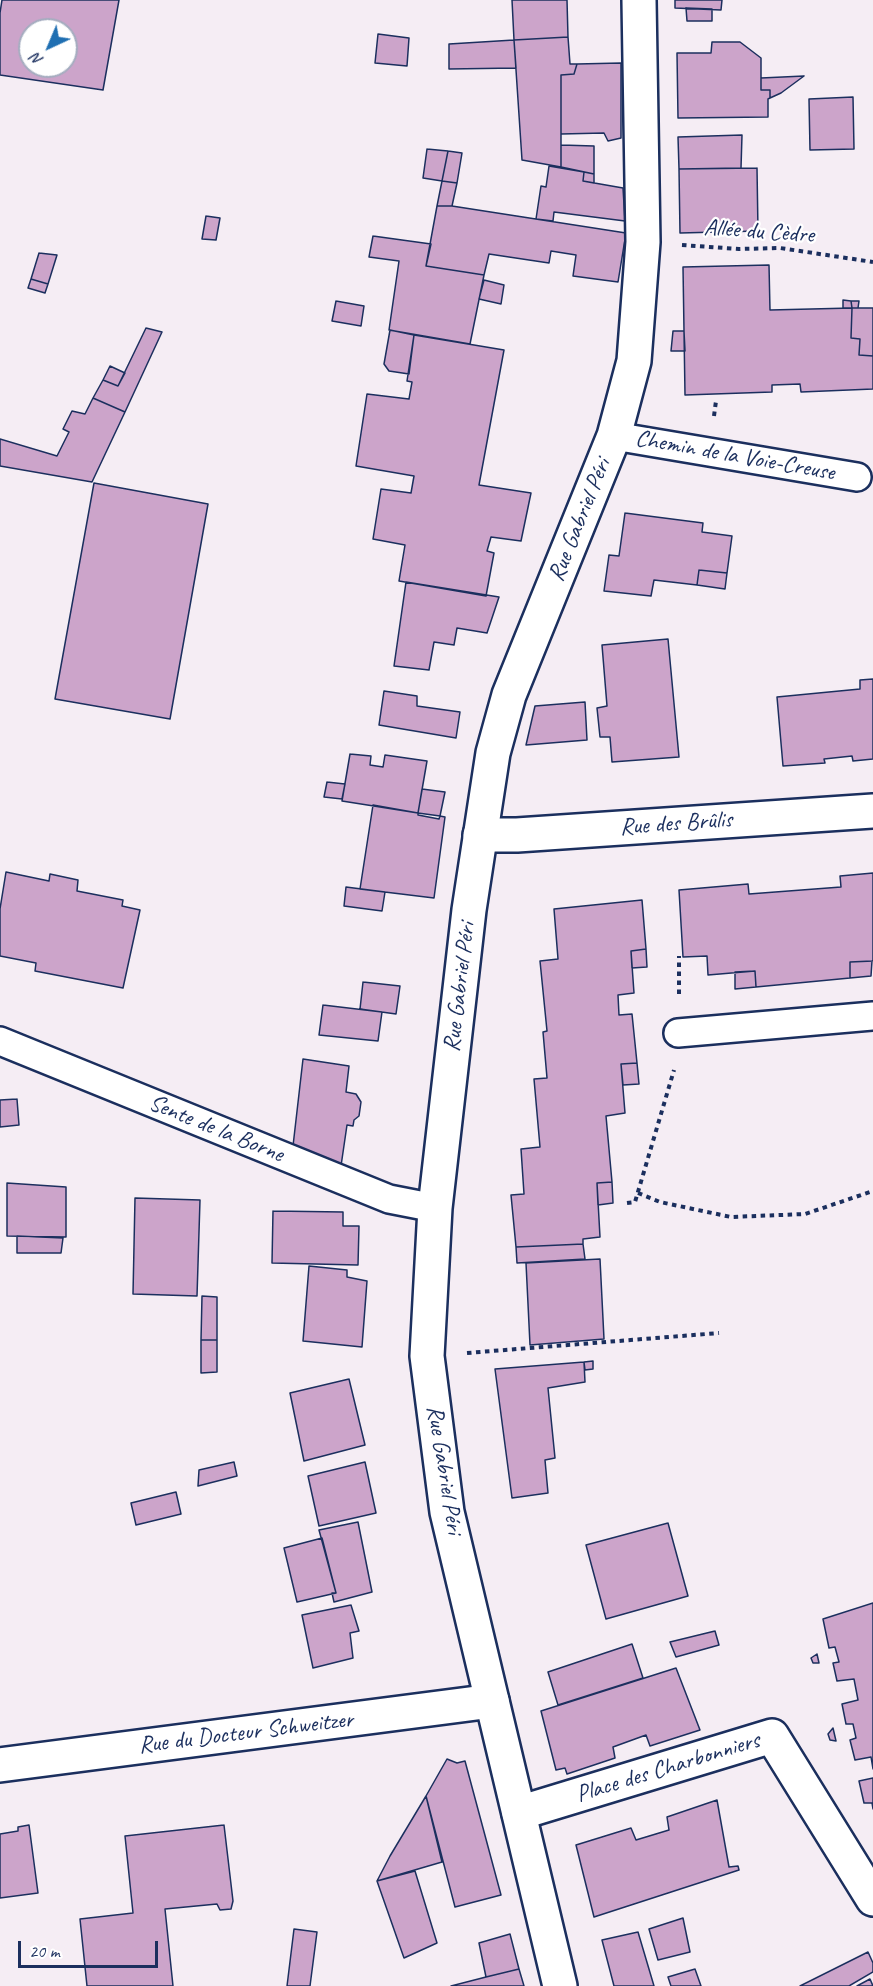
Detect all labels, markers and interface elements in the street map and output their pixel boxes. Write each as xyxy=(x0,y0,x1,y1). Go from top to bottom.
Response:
north arrow xyxy=(18,18,78,78)
text: N xyxy=(26,49,47,70)
street label: Allée du Cèdre xyxy=(703,214,815,250)
street label: Chemin de la Voie-Creuse xyxy=(633,424,837,488)
street label: Rue Gabriel Péri xyxy=(542,454,618,586)
street label: Rue des Brûlis xyxy=(619,806,733,842)
street label: Rue Gabriel Péri xyxy=(438,921,482,1053)
street label: Sente de la Borne xyxy=(144,1089,288,1169)
street label: Rue Gabriel Péri xyxy=(420,1403,468,1537)
street label: Rue du Docteur Schweitzer xyxy=(137,1706,355,1760)
street label: Place des Charbonniers xyxy=(573,1726,763,1810)
scale bar xyxy=(21,1929,160,1967)
text: 20 m xyxy=(29,1940,60,1962)

